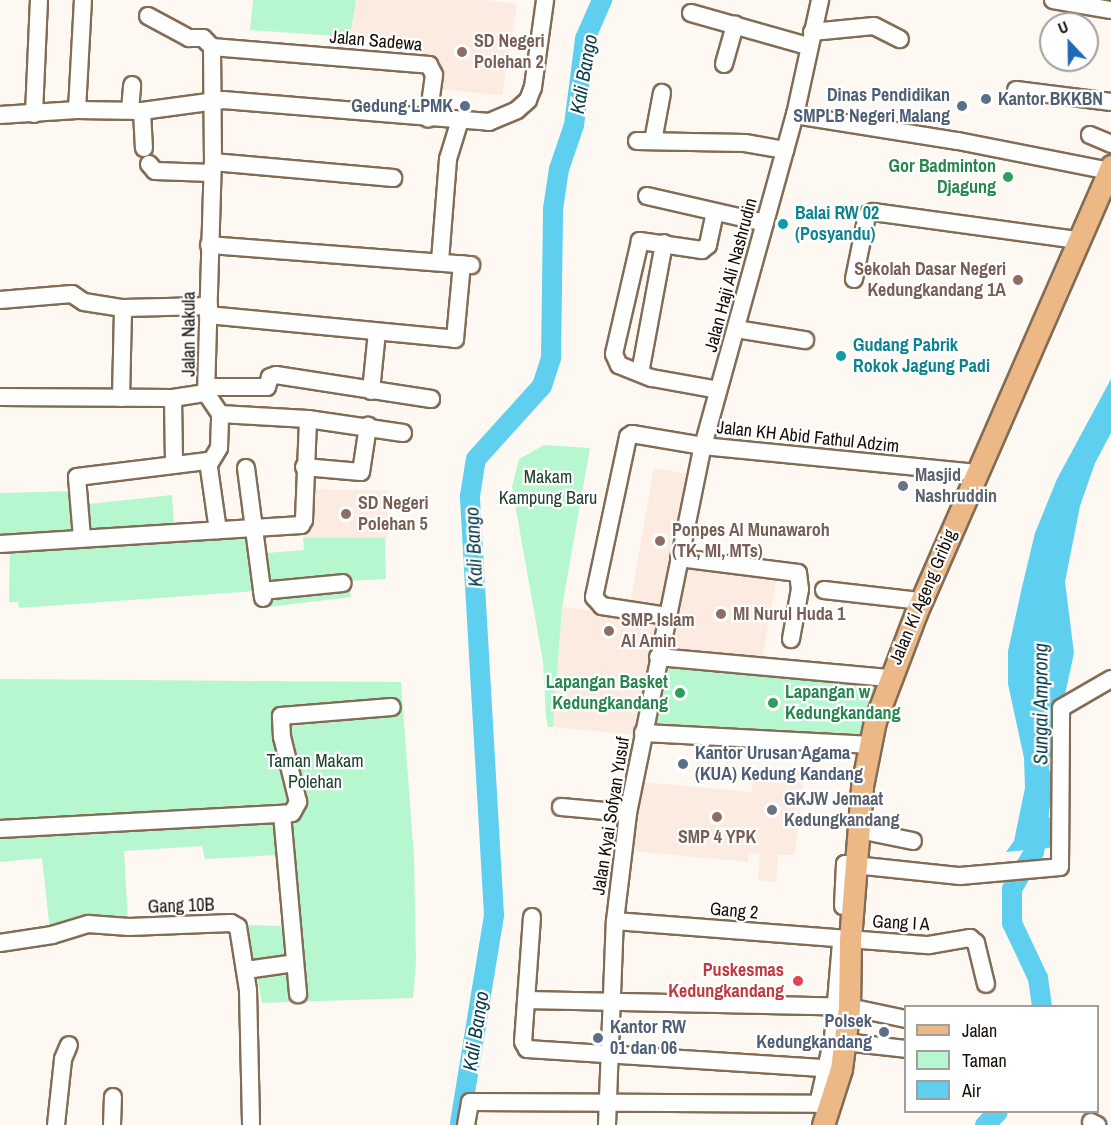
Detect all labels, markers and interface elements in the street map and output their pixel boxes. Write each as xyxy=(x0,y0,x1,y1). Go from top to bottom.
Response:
north arrow xyxy=(1039,12,1099,72)
text: U xyxy=(1054,15,1072,39)
street label: Jalan Sadewa xyxy=(329,26,423,56)
place label: SD Negeri Polehan 2 xyxy=(474,31,545,74)
water label: Kali Bango xyxy=(564,32,602,116)
marker: SD Negeri Polehan 2 xyxy=(455,45,469,59)
place label: Dinas Pendidikan SMPLB Negeri Malang xyxy=(793,85,950,128)
place label: Kantor BKKBN xyxy=(998,88,1103,110)
marker: Kantor BKKBN xyxy=(979,92,993,106)
place label: Gedung LPMK xyxy=(351,95,453,117)
marker: Gedung LPMK xyxy=(458,99,472,113)
marker: Dinas Pendidikan SMPLB Negeri Malang xyxy=(955,99,969,113)
place label: Gor Badminton Djagung xyxy=(889,156,996,198)
marker: Gor Badminton Djagung xyxy=(1001,170,1015,184)
street label: Jalan Haji Ali Nashrudin xyxy=(700,195,762,355)
place label: Balai RW 02 (Posyandu) xyxy=(795,203,879,246)
marker: Balai RW 02 (Posyandu) xyxy=(776,217,790,231)
place label: Sekolah Dasar Negeri Kedungkandang 1A xyxy=(854,259,1006,302)
marker: Sekolah Dasar Negeri Kedungkandang 1A xyxy=(1011,273,1025,287)
street label: Jalan Nakula xyxy=(178,291,200,377)
place label: Gudang Pabrik Rokok Jagung Padi xyxy=(853,335,990,378)
marker: Gudang Pabrik Rokok Jagung Padi xyxy=(834,349,848,363)
street label: Jalan KH Abid Fathul Adzim xyxy=(715,417,901,457)
place label: Masjid Nashruddin xyxy=(915,465,997,508)
park label: Makam Kampung Baru xyxy=(499,467,597,510)
marker: Masjid Nashruddin xyxy=(896,479,910,493)
place label: SD Negeri Polehan 5 xyxy=(358,493,429,536)
water label: Kali Bango xyxy=(459,506,487,588)
marker: SD Negeri Polehan 5 xyxy=(339,507,353,521)
place label: Ponpes Al Munawaroh (TK, MI, MTs) xyxy=(672,520,830,562)
street label: Jalan Ki Ageng Gribig xyxy=(885,526,961,668)
marker: Ponpes Al Munawaroh (TK, MI, MTs) xyxy=(653,534,667,548)
place label: MI Nurul Huda 1 xyxy=(733,603,845,625)
marker: MI Nurul Huda 1 xyxy=(714,607,728,621)
place label: SMP Islam Al Amin xyxy=(621,610,695,652)
marker: SMP Islam Al Amin xyxy=(602,624,616,638)
water label: Sungai Amprong xyxy=(1028,642,1052,766)
place label: Lapangan Basket Kedungkandang xyxy=(546,672,668,714)
place label: Lapangan w Kedungkandang xyxy=(785,682,901,724)
marker: Lapangan Basket Kedungkandang xyxy=(673,686,687,700)
marker: Lapangan w Kedungkandang xyxy=(766,696,780,710)
street label: Jalan Kyai Sofyan Yusuf xyxy=(588,735,634,897)
place label: Kantor Urusan Agama (KUA) Kedung Kandang xyxy=(695,743,863,786)
park label: Taman Makam Polehan xyxy=(266,751,364,794)
marker: Kantor Urusan Agama (KUA) Kedung Kandang xyxy=(676,757,690,771)
place label: GKJW Jemaat Kedungkandang xyxy=(784,789,900,832)
marker: GKJW Jemaat Kedungkandang xyxy=(765,803,779,817)
marker: SMP 4 YPK xyxy=(710,810,724,824)
place label: SMP 4 YPK xyxy=(678,826,756,848)
street label: Gang 10B xyxy=(147,894,215,918)
street label: Gang 2 xyxy=(709,898,759,924)
street label: Gang I A xyxy=(871,911,931,935)
place label: Puskesmas Kedungkandang xyxy=(668,960,784,1002)
marker: Puskesmas Kedungkandang xyxy=(789,972,807,990)
water label: Kali Bango xyxy=(457,989,493,1073)
legend xyxy=(904,1005,1099,1113)
place label: Polsek Kedungkandang xyxy=(756,1011,872,1054)
place label: Kantor RW 01 dan 06 xyxy=(610,1017,686,1060)
text: Jalan xyxy=(962,1018,997,1043)
marker: Polsek Kedungkandang xyxy=(877,1025,891,1039)
marker: Kantor RW 01 dan 06 xyxy=(591,1031,605,1045)
text: Taman xyxy=(962,1048,1007,1073)
text: Air xyxy=(962,1078,981,1103)

